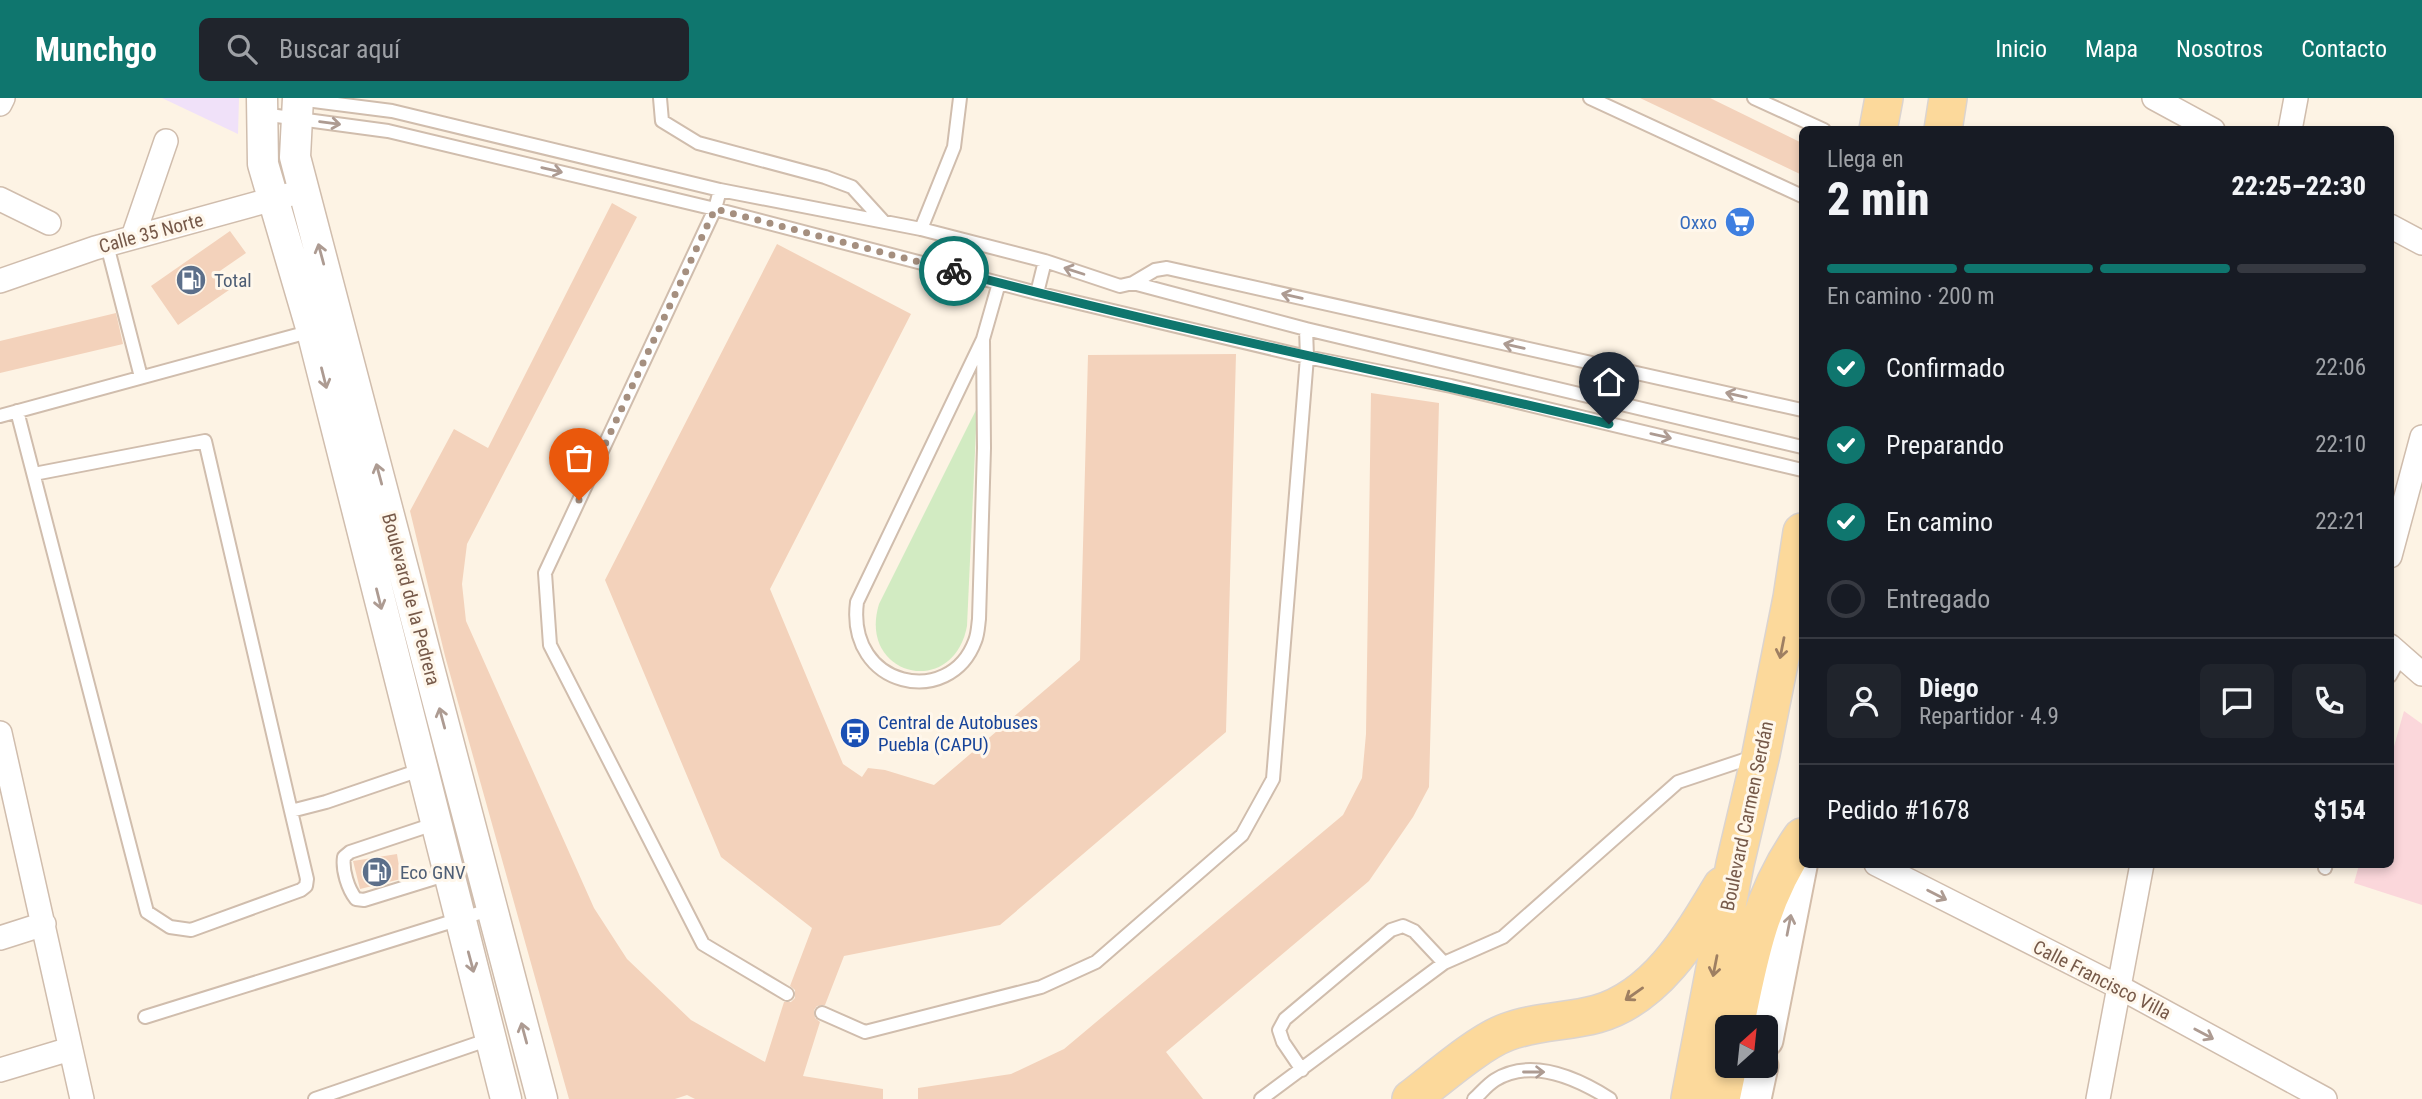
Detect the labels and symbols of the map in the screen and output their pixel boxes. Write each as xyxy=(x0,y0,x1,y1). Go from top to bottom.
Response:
one-way arrow xyxy=(318,116,340,129)
one-way arrow xyxy=(540,164,563,178)
supermarket icon: Oxxo xyxy=(1723,205,1757,239)
street label: Calle 35 Norte xyxy=(96,208,206,258)
place label: Oxxo xyxy=(1680,211,1717,234)
courier xyxy=(919,236,989,306)
one-way arrow xyxy=(314,243,327,266)
fuel station icon: Total xyxy=(174,263,208,297)
one-way arrow xyxy=(1063,264,1085,277)
place label: Total xyxy=(214,269,252,292)
one-way arrow xyxy=(1281,288,1304,302)
one-way arrow xyxy=(1503,338,1526,352)
pin xyxy=(1579,352,1639,424)
one-way arrow xyxy=(318,366,331,389)
one-way arrow xyxy=(1725,388,1748,402)
pin xyxy=(549,428,609,500)
one-way arrow xyxy=(1649,430,1672,443)
one-way arrow xyxy=(371,463,384,485)
street label: Boulevard de la Pedrera xyxy=(377,511,445,687)
one-way arrow xyxy=(373,587,386,610)
one-way arrow xyxy=(1775,636,1788,659)
one-way arrow xyxy=(435,707,448,729)
place label: Central de Autobuses Puebla (CAPU) xyxy=(878,711,1038,756)
bus stop icon: Central de Autobuses Puebla (CAPU) xyxy=(838,716,872,750)
street label: Boulevard Carmen Serdán xyxy=(1716,719,1778,913)
fuel station icon: Eco GNV xyxy=(360,855,394,889)
place label: Eco GNV xyxy=(400,861,466,884)
one-way arrow xyxy=(1926,889,1947,903)
one-way arrow xyxy=(1782,914,1796,937)
street label: Calle Francisco Villa xyxy=(2029,935,2175,1025)
one-way arrow xyxy=(465,951,478,973)
one-way arrow xyxy=(1708,954,1722,977)
one-way arrow xyxy=(1625,987,1644,1001)
north arrow xyxy=(1715,1015,1778,1078)
one-way arrow xyxy=(517,1022,530,1045)
one-way arrow xyxy=(2194,1027,2214,1041)
one-way arrow xyxy=(1522,1065,1545,1079)

